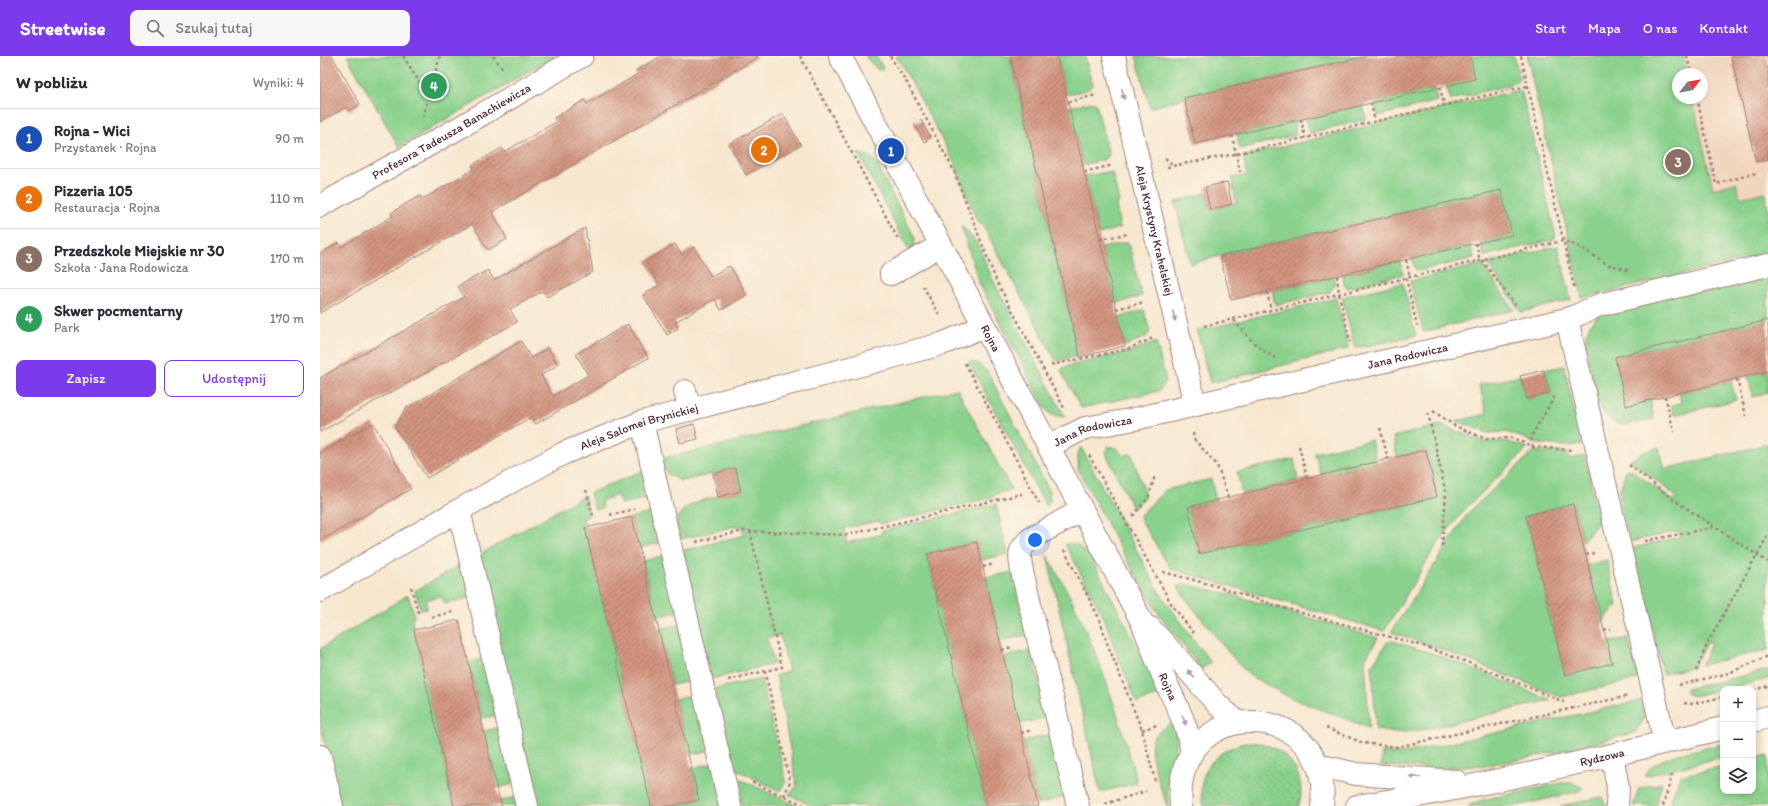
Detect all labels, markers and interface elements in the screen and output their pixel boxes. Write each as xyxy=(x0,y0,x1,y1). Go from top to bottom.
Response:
search box xyxy=(130,10,410,46)
text: Streetwise xyxy=(20,17,106,40)
icon: search xyxy=(144,17,166,39)
text: Szukaj tutaj xyxy=(176,19,252,37)
text: Start xyxy=(1535,20,1566,37)
text: Mapa xyxy=(1588,20,1621,37)
text: O nas xyxy=(1643,20,1677,37)
text: Kontakt xyxy=(1699,20,1748,37)
north arrow xyxy=(1672,68,1708,104)
pin: 4 xyxy=(421,71,447,101)
text: W pobliżu xyxy=(16,72,87,92)
text: Wyniki: 4 xyxy=(253,75,304,90)
street label: Profesora Tadeusza Banachiewicza xyxy=(370,80,533,182)
one-way arrow xyxy=(1120,88,1126,100)
text: Rojna - Wici xyxy=(54,122,130,140)
text: 1 xyxy=(26,131,32,146)
text: 90 m xyxy=(275,131,304,146)
pin: 2 xyxy=(751,135,777,165)
pin: 1 xyxy=(878,136,904,166)
text: Przystanek · Rojna xyxy=(54,140,156,155)
pin: 3 xyxy=(1665,147,1691,177)
street label: Aleja Krystyny Krahelskiej xyxy=(1133,164,1176,297)
text: Pizzeria 105 xyxy=(54,182,132,200)
text: 2 xyxy=(26,191,32,206)
text: 110 m xyxy=(270,191,304,206)
text: Restauracja · Rojna xyxy=(54,200,160,215)
text: Przedszkole Miejskie nr 30 xyxy=(54,242,224,260)
text: 3 xyxy=(25,251,33,266)
text: 170 m xyxy=(270,251,304,266)
text: Szkoła · Jana Rodowicza xyxy=(54,260,188,275)
text: Skwer pocmentarny xyxy=(54,302,183,320)
one-way arrow xyxy=(1171,310,1177,322)
text: 4 xyxy=(25,311,33,326)
text: 170 m xyxy=(270,311,304,326)
text: Park xyxy=(54,320,80,335)
street label: Rojna xyxy=(978,322,1004,354)
street label: Jana Rodowicza xyxy=(1366,340,1450,372)
button: Zapisz xyxy=(16,360,156,397)
button: Udostępnij xyxy=(164,360,304,397)
street label: Aleja Salomei Brynickiej xyxy=(578,401,700,453)
street label: Jana Rodowicza xyxy=(1051,413,1134,450)
your location xyxy=(1025,530,1045,550)
one-way arrow xyxy=(1187,669,1196,679)
street label: Rojna xyxy=(1156,671,1180,703)
map controls xyxy=(1720,686,1756,794)
button: + xyxy=(1720,686,1756,722)
one-way arrow xyxy=(1181,714,1187,726)
button: − xyxy=(1720,722,1756,758)
street label: Rydzowa xyxy=(1579,745,1626,769)
button: layers xyxy=(1720,758,1756,794)
one-way arrow xyxy=(1408,774,1421,781)

